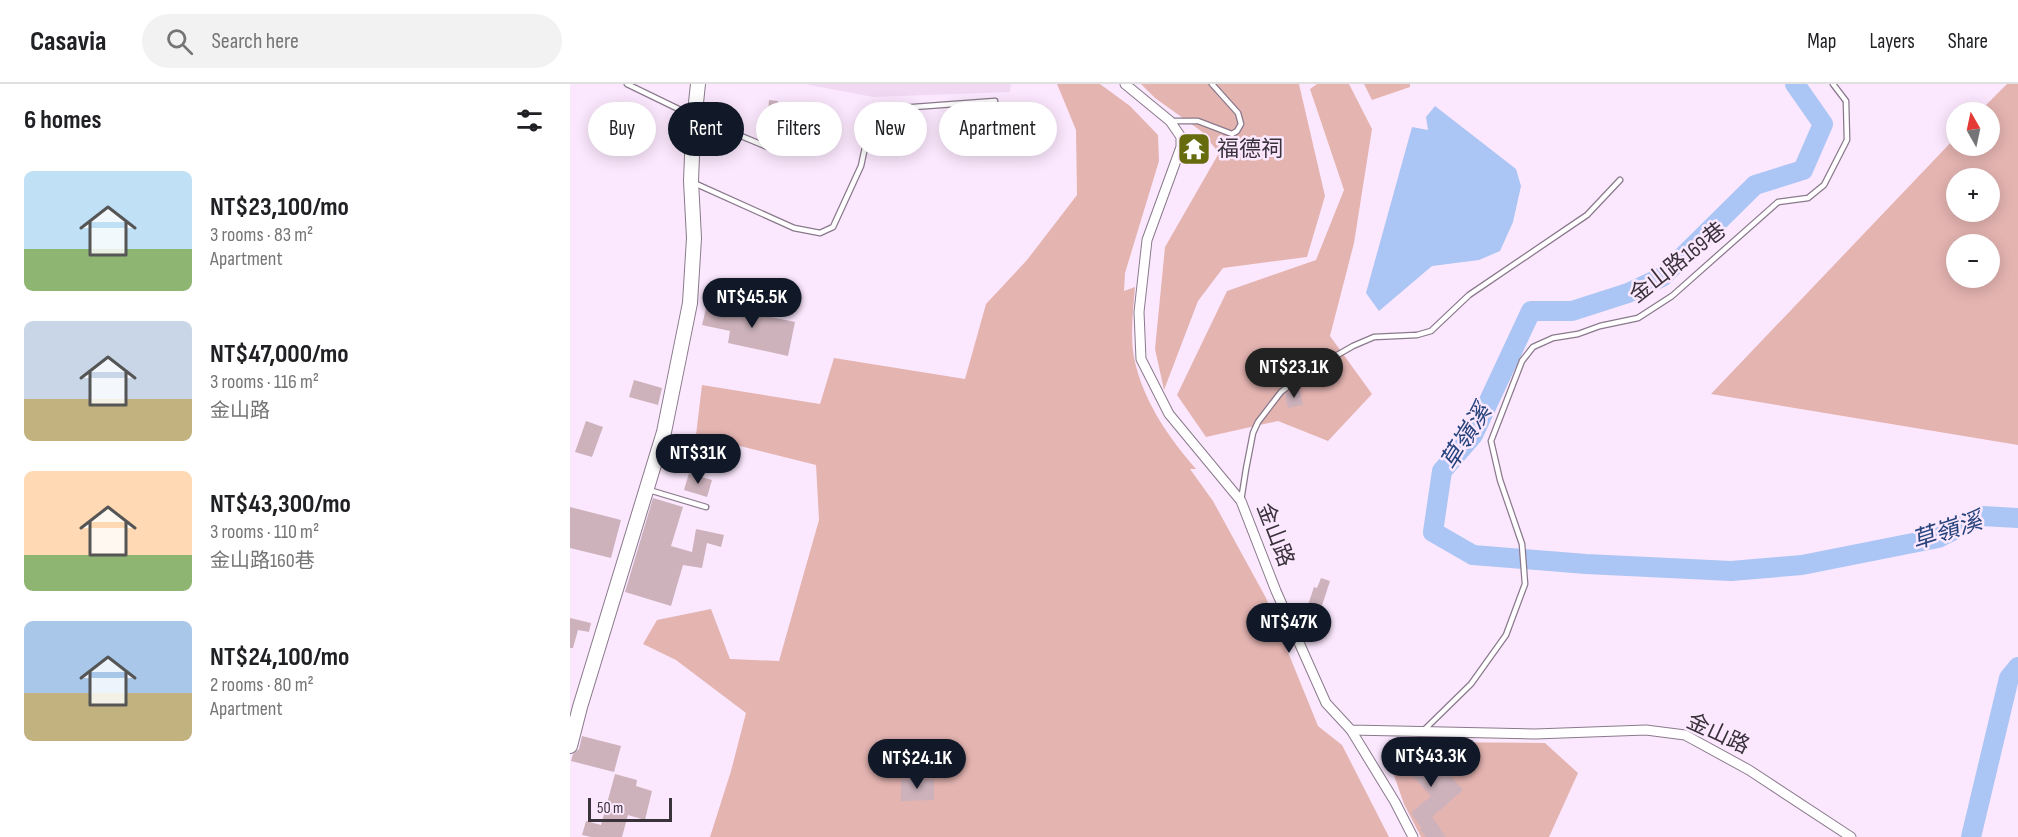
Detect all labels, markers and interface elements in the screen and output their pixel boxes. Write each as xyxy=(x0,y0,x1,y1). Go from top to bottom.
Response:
search box xyxy=(142,14,562,68)
text: Casavia xyxy=(30,25,106,58)
icon: search xyxy=(163,25,196,58)
text: Search here xyxy=(211,28,299,55)
text: Map xyxy=(1807,29,1836,54)
text: Layers xyxy=(1869,29,1915,54)
text: Share xyxy=(1948,29,1988,54)
chip: Buy xyxy=(588,102,656,156)
chip: Rent xyxy=(668,102,744,156)
chip: Filters xyxy=(756,102,842,156)
chip: New xyxy=(854,102,927,156)
chip: Apartment xyxy=(939,102,1057,156)
north arrow xyxy=(1946,102,2000,156)
map controls xyxy=(1946,102,2000,288)
icon: filters xyxy=(513,104,546,137)
text: 6 homes xyxy=(24,105,102,136)
temple icon: 福德祠 xyxy=(1176,131,1212,167)
place label: 福德祠 xyxy=(1217,136,1283,163)
button: + xyxy=(1946,168,2000,222)
text: NT$23,100/mo xyxy=(210,192,349,223)
icon: home xyxy=(72,195,144,267)
street label: 金山路169巷 xyxy=(1624,217,1732,309)
text: 3 rooms · 83 m² xyxy=(210,223,313,247)
button: − xyxy=(1946,234,2000,288)
text: Apartment xyxy=(210,247,283,271)
pin: NT$45.5K xyxy=(690,278,814,329)
text: NT$45.5K xyxy=(717,285,787,309)
text: NT$47,000/mo xyxy=(210,339,348,370)
icon: home xyxy=(72,345,144,417)
pin: NT$23.1K xyxy=(1232,348,1356,399)
text: NT$23.1K xyxy=(1259,355,1329,379)
text: 3 rooms · 116 m² xyxy=(210,370,319,394)
water label: 草嶺溪 xyxy=(1435,396,1499,475)
text: 金山路 xyxy=(210,399,270,423)
pin: NT$31K xyxy=(649,434,747,485)
text: NT$31K xyxy=(670,441,726,465)
text: NT$43,300/mo xyxy=(210,489,351,520)
icon: home xyxy=(72,495,144,567)
street label: 金山路 xyxy=(1251,499,1299,571)
water label: 草嶺溪 xyxy=(1908,505,1989,556)
text: 3 rooms · 110 m² xyxy=(210,520,319,544)
text: 金山路160巷 xyxy=(210,549,315,573)
pin: NT$47K xyxy=(1240,603,1338,654)
text: NT$47K xyxy=(1260,610,1318,634)
text: NT$24,100/mo xyxy=(210,642,349,673)
icon: home xyxy=(72,645,144,717)
text: 2 rooms · 80 m² xyxy=(210,673,314,697)
text: Apartment xyxy=(210,697,283,721)
street label: 金山路 xyxy=(1682,708,1754,760)
pin: NT$43.3K xyxy=(1369,737,1493,788)
pin: NT$24.1K xyxy=(855,739,979,790)
text: NT$43.3K xyxy=(1395,744,1467,768)
text: NT$24.1K xyxy=(882,746,952,770)
scale bar xyxy=(588,795,672,822)
text: 50 m xyxy=(597,799,623,818)

